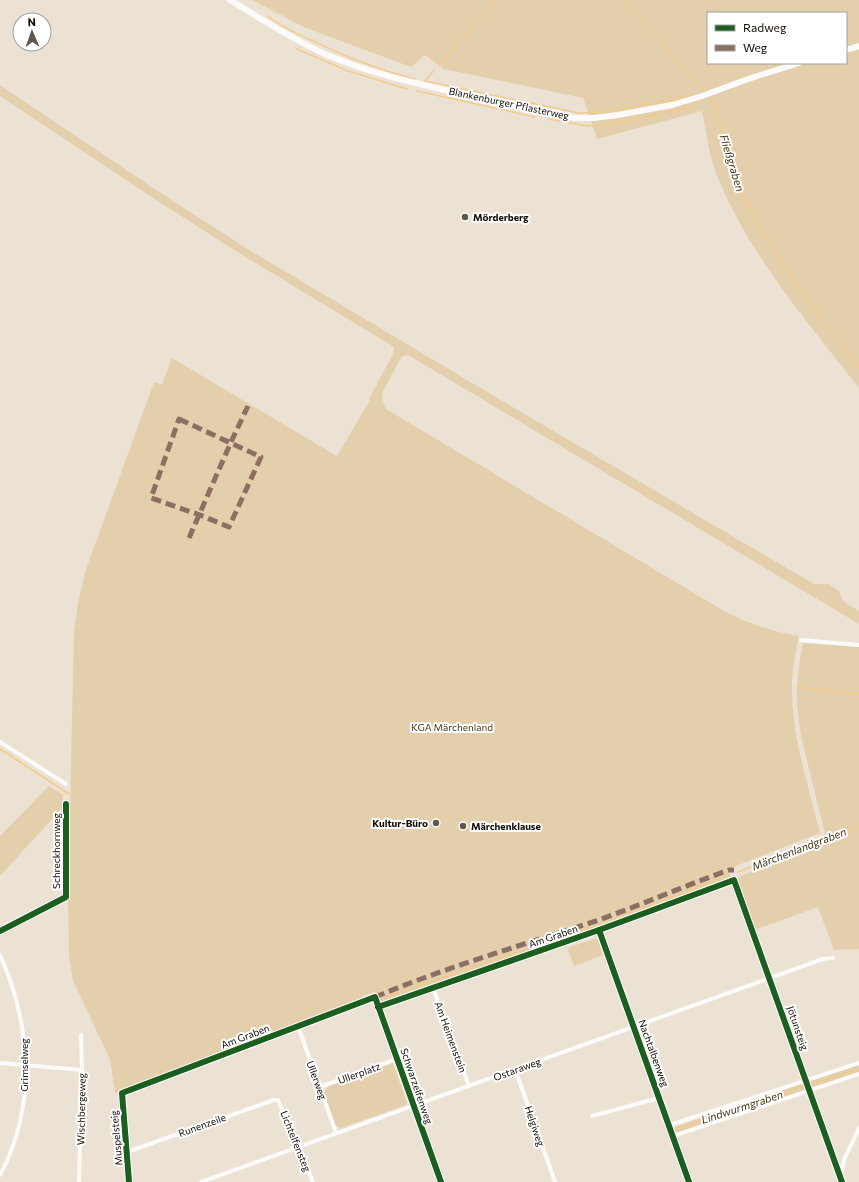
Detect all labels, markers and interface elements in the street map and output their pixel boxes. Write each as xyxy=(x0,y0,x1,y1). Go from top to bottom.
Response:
north arrow xyxy=(12,12,52,52)
legend xyxy=(707,12,847,64)
text: N xyxy=(27,15,36,28)
text: Radweg xyxy=(743,20,787,34)
text: Weg xyxy=(743,40,768,54)
street label: Blankenburger Pflasterweg xyxy=(448,84,571,122)
water label: Fließgraben xyxy=(718,133,747,193)
place label: Mörderberg xyxy=(473,211,529,223)
marker: Mörderberg xyxy=(460,212,470,222)
park label: KGA Märchenland xyxy=(411,721,493,733)
street label: Schreckhornweg xyxy=(50,812,62,889)
place label: Kultur-Büro xyxy=(372,817,428,829)
marker: Kultur-Büro xyxy=(431,818,441,828)
place label: Märchenklause xyxy=(471,820,541,832)
marker: Märchenklause xyxy=(458,821,468,831)
water label: Märchenlandgraben xyxy=(750,825,848,873)
street label: Am Graben xyxy=(527,922,579,950)
street label: Am Heimenstein xyxy=(433,1000,469,1074)
street label: Jötunsteig xyxy=(785,1004,811,1052)
street label: Nachtalbenweg xyxy=(636,1018,672,1089)
street label: Am Graben xyxy=(219,1021,271,1051)
street label: Grimselweg xyxy=(18,1038,30,1092)
street label: Schwarzelfenweg xyxy=(398,1046,436,1126)
street label: Ostaraweg xyxy=(492,1055,543,1083)
street label: Ullerweg xyxy=(304,1059,330,1101)
street label: Ullerplatz xyxy=(336,1060,382,1086)
street label: Wischbergeweg xyxy=(74,1072,88,1145)
water label: Lindwurmgraben xyxy=(699,1087,784,1126)
street label: Helgiweg xyxy=(523,1104,548,1148)
street label: Muspelsteig xyxy=(108,1109,124,1166)
street label: Lichtelfensteg xyxy=(278,1109,314,1174)
street label: Runenzeile xyxy=(177,1111,227,1139)

